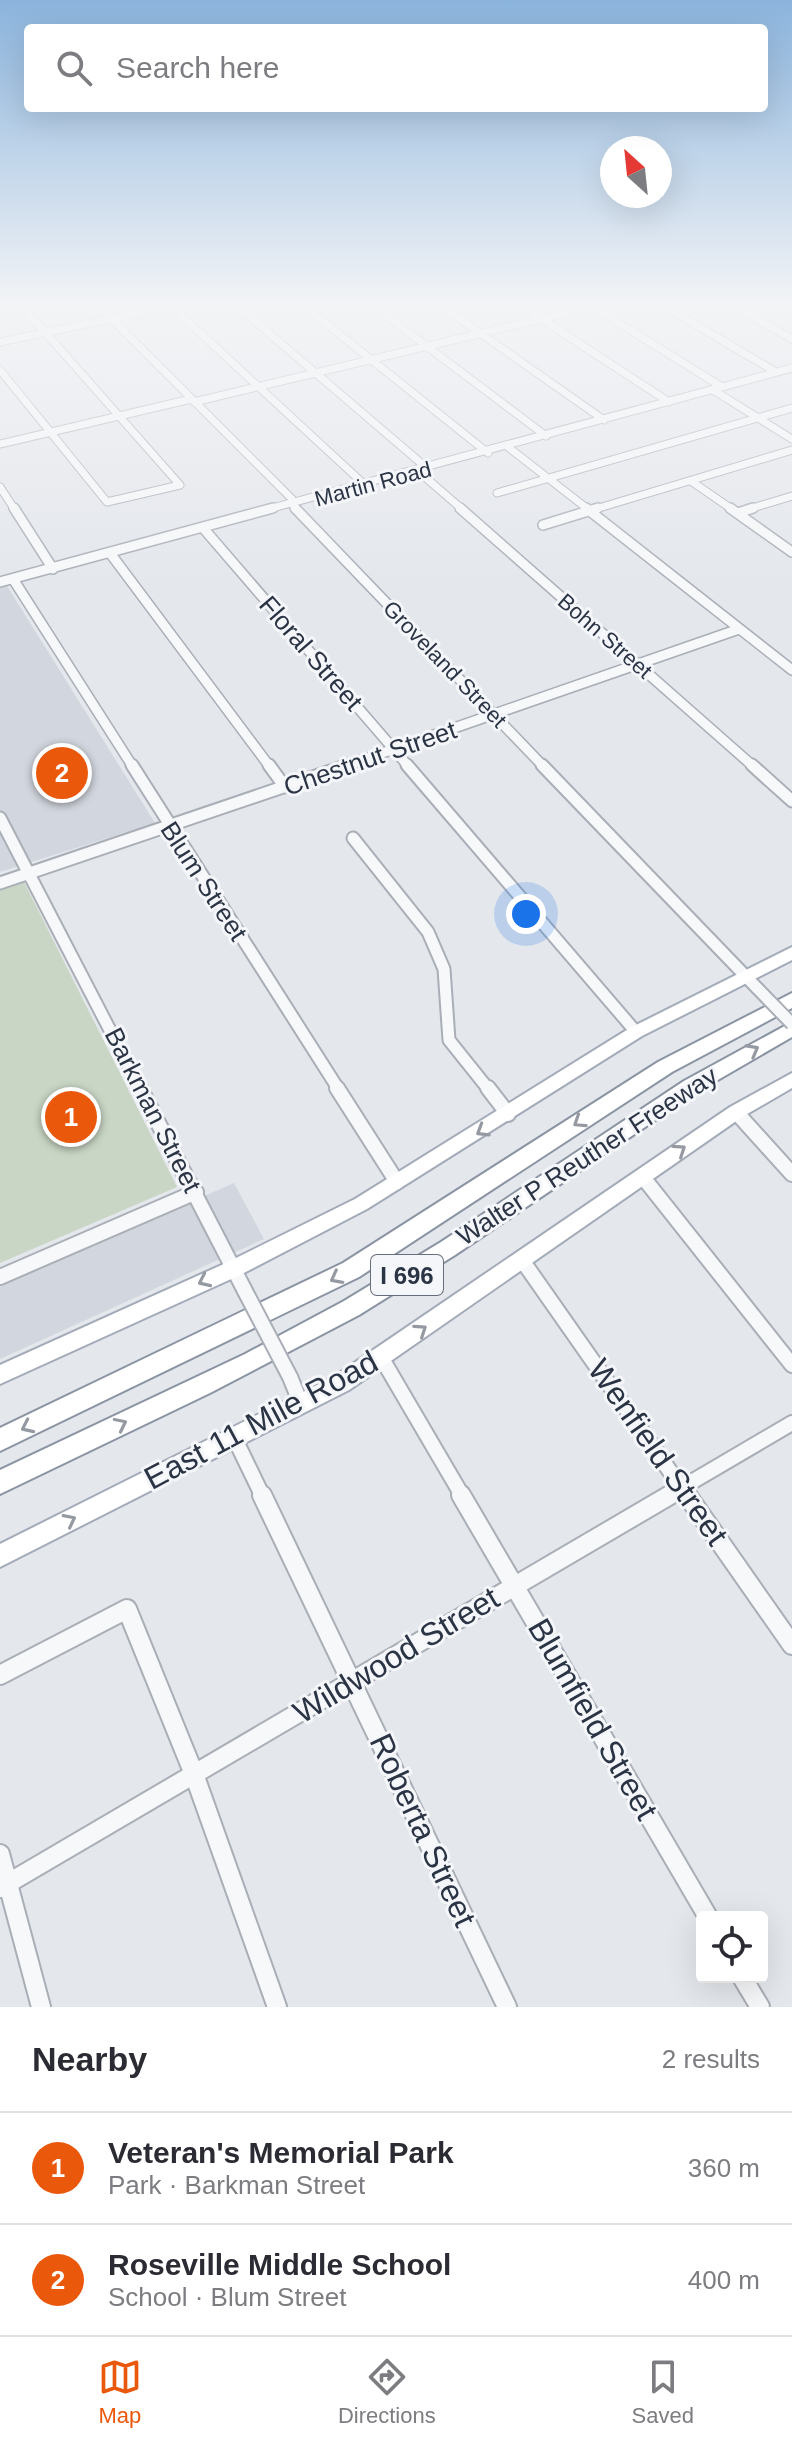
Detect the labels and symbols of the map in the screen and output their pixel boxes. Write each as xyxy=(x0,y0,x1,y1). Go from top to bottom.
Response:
north arrow xyxy=(600,136,672,208)
street label: Martin Road xyxy=(312,456,434,512)
street label: Bohn Street xyxy=(553,588,657,684)
street label: Floral Street xyxy=(253,590,369,717)
street label: Groveland Street xyxy=(378,595,512,733)
street label: Chestnut Street xyxy=(280,714,461,802)
pin: 2 xyxy=(36,743,88,803)
street label: Blum Street xyxy=(154,816,254,947)
your location xyxy=(506,894,546,934)
street label: Barkman Street xyxy=(99,1023,208,1198)
one-way arrow xyxy=(745,1044,759,1059)
street label: Walter P Reuther Freeway xyxy=(451,1060,723,1252)
pin: 1 xyxy=(45,1087,97,1147)
one-way arrow xyxy=(573,1113,588,1128)
one-way arrow xyxy=(476,1121,490,1136)
one-way arrow xyxy=(672,1145,686,1160)
road number: I 696 xyxy=(371,1255,443,1295)
one-way arrow xyxy=(330,1268,345,1283)
one-way arrow xyxy=(198,1272,213,1288)
one-way arrow xyxy=(412,1325,426,1340)
street label: East 11 Mile Road xyxy=(138,1343,384,1497)
street label: Wenfield Street xyxy=(581,1352,735,1552)
one-way arrow xyxy=(20,1417,35,1433)
one-way arrow xyxy=(112,1418,127,1434)
one-way arrow xyxy=(61,1515,76,1530)
street label: Wildwood Street xyxy=(287,1580,505,1730)
street label: Blumfield Street xyxy=(521,1612,665,1826)
street label: Roberta Street xyxy=(363,1728,483,1932)

